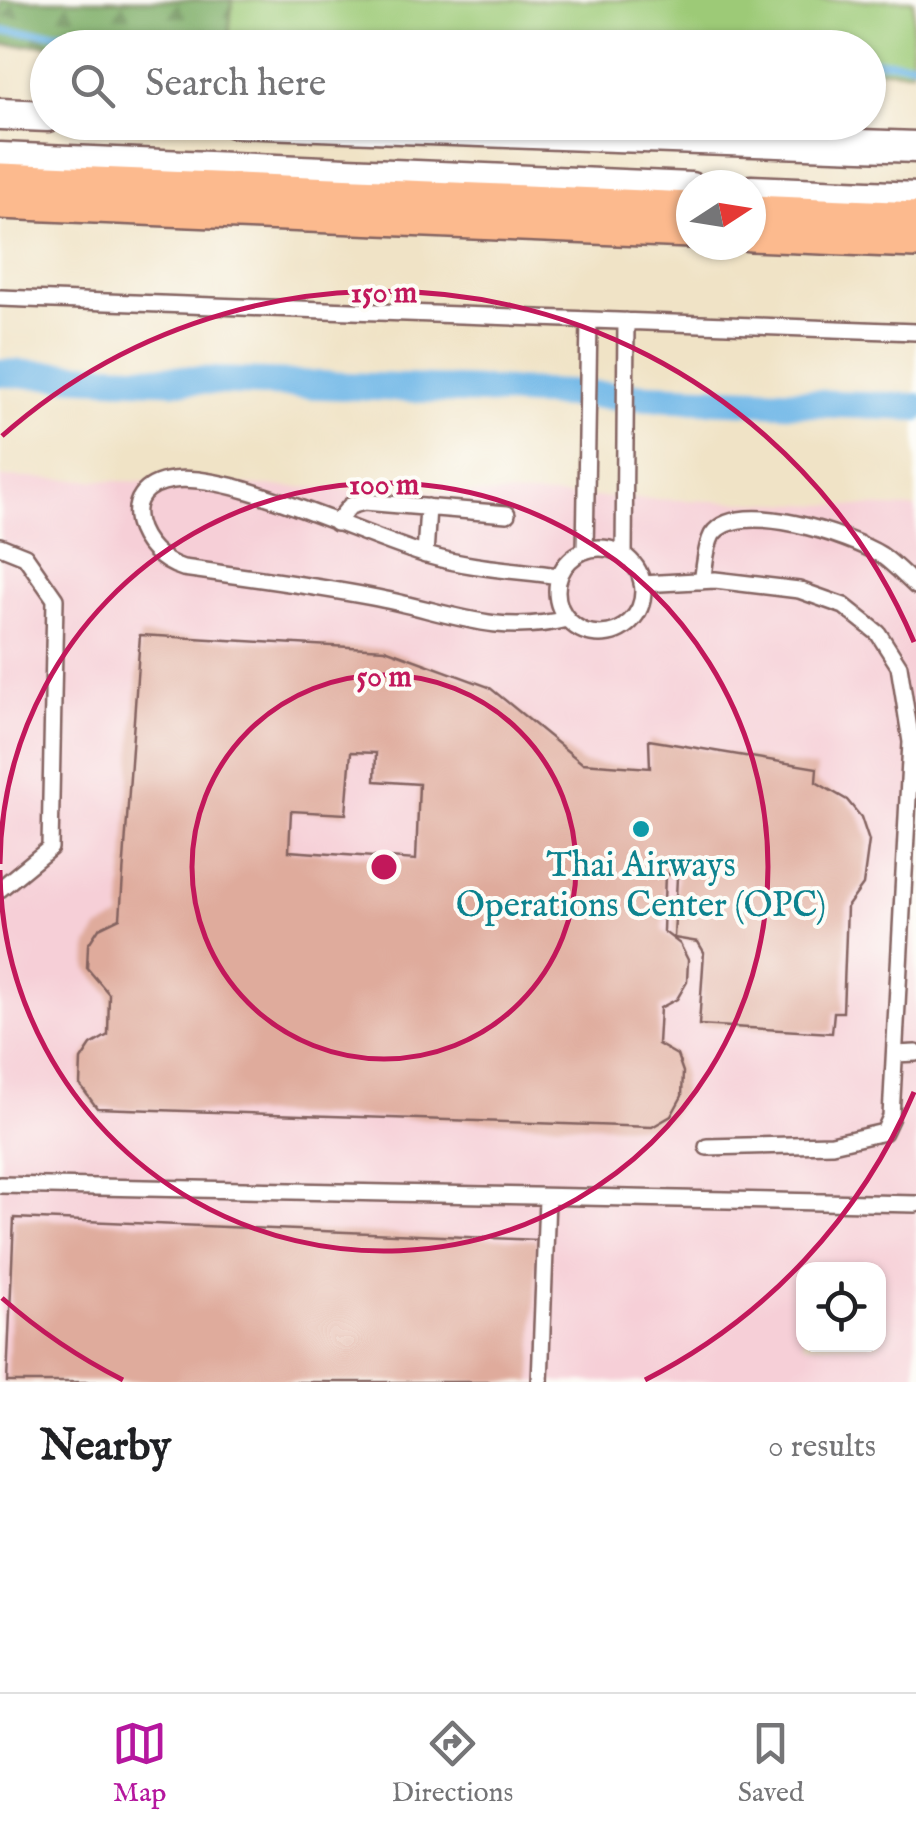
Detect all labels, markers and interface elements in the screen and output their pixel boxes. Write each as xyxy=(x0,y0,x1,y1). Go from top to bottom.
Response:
search box xyxy=(30,30,886,140)
icon: search xyxy=(65,58,120,113)
text: Search here xyxy=(145,61,326,109)
north arrow xyxy=(676,170,766,260)
text: 150 m xyxy=(351,275,417,313)
text: 100 m xyxy=(349,467,419,505)
text: 50 m xyxy=(356,659,412,697)
marker: Thai Airways Operations Center (OPC) xyxy=(630,818,652,840)
place label: Thai Airways Operations Center (OPC) xyxy=(456,844,826,929)
centre of rings xyxy=(366,849,402,885)
map controls xyxy=(796,1262,886,1352)
button: locate xyxy=(796,1262,886,1352)
text: Nearby xyxy=(40,1421,171,1474)
text: 0 results xyxy=(768,1427,876,1468)
tab: Map xyxy=(112,1716,167,1811)
tab: Directions xyxy=(391,1716,513,1811)
tab: Saved xyxy=(738,1716,804,1811)

